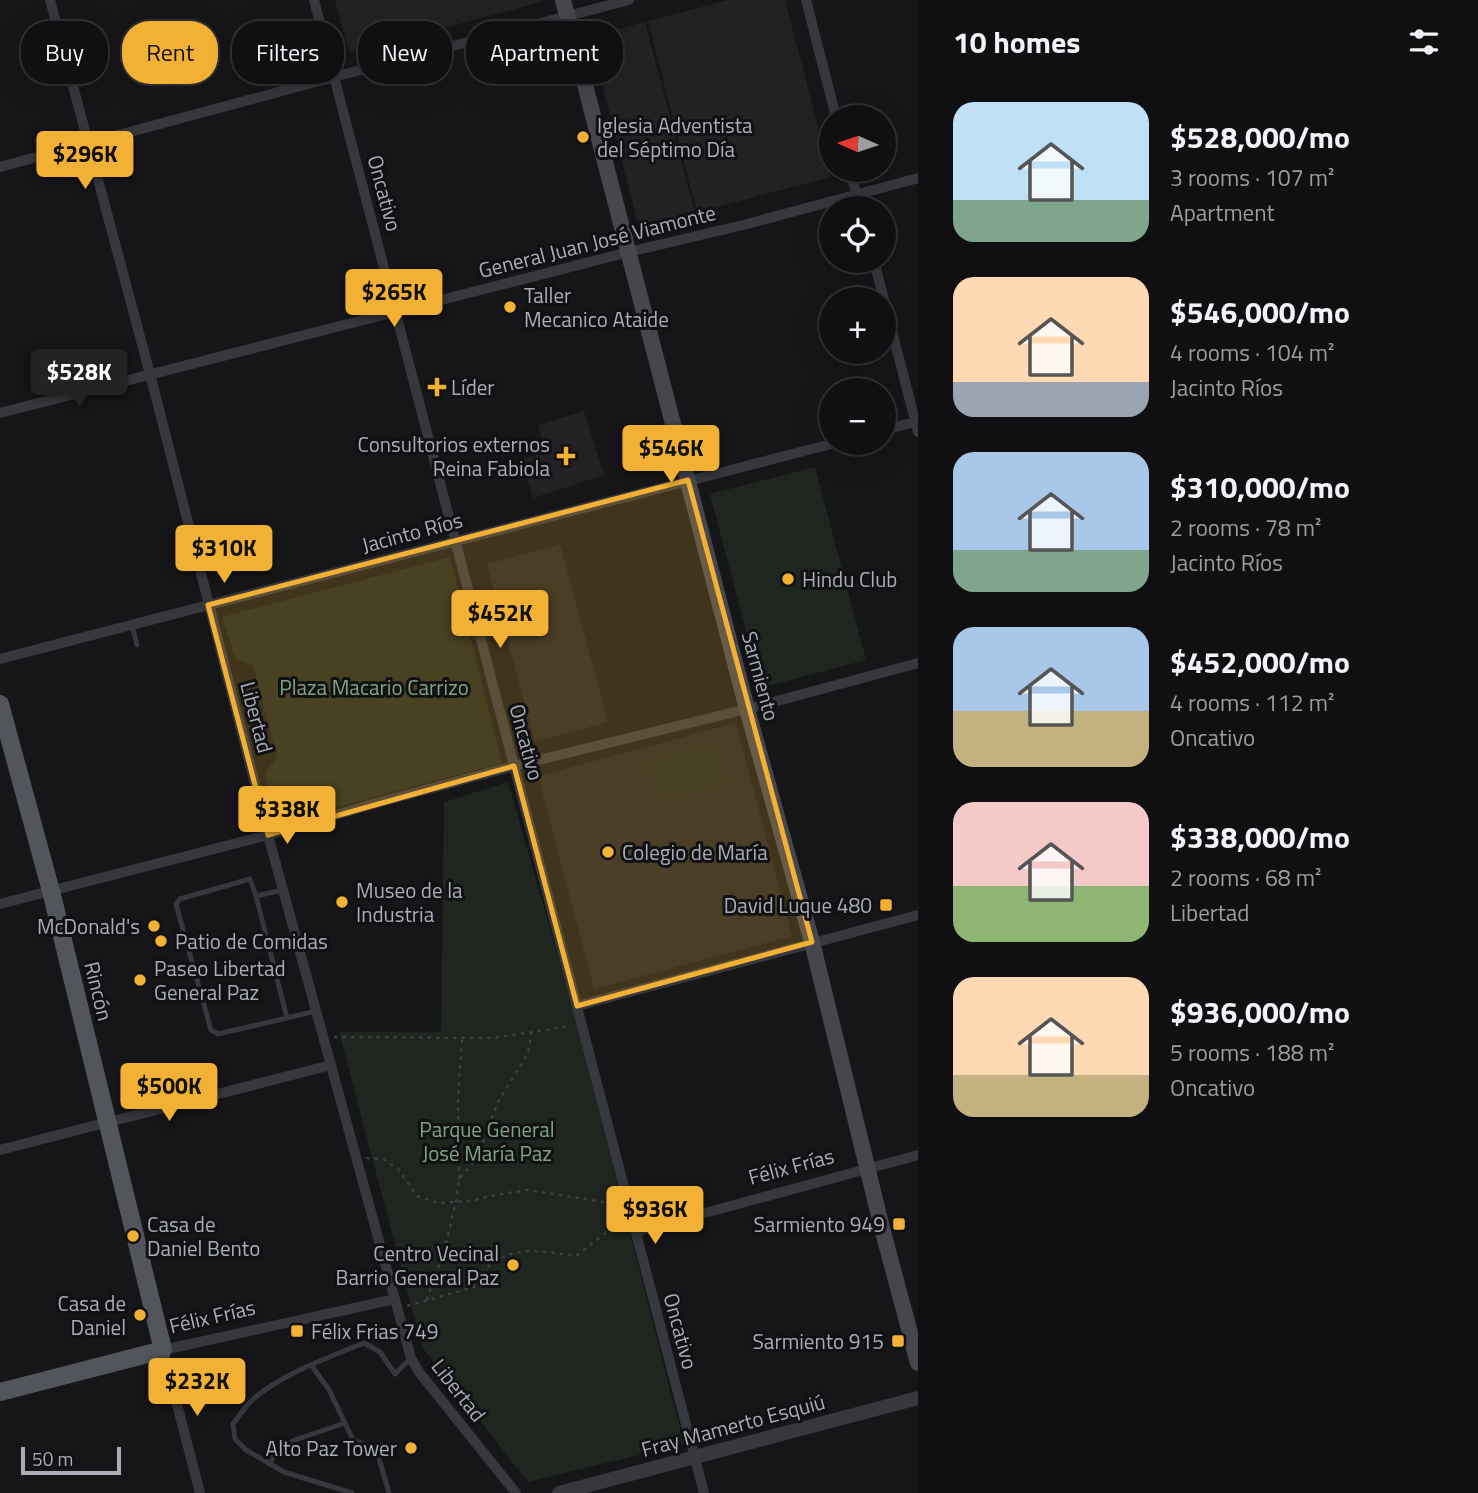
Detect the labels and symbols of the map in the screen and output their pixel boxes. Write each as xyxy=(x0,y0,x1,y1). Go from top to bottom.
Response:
north arrow xyxy=(819,105,896,182)
place label: Iglesia Adventista del Séptimo Día xyxy=(597,109,753,165)
marker: Iglesia Adventista del Séptimo Día xyxy=(575,129,591,145)
pin: $296K xyxy=(36,132,134,191)
street label: Oncativo xyxy=(359,151,411,235)
street label: General Juan José Viamonte xyxy=(475,196,719,286)
pin: $265K xyxy=(345,270,443,329)
place label: Taller Mecanico Ataide xyxy=(524,279,669,335)
marker: Taller Mecanico Ataide xyxy=(502,299,518,315)
pin: $528K xyxy=(30,350,128,409)
place label: Líder xyxy=(451,371,495,403)
marker: Líder xyxy=(429,379,445,395)
pin: $546K xyxy=(622,426,720,485)
place label: Consultorios externos Reina Fabiola xyxy=(357,428,550,484)
marker: Consultorios externos Reina Fabiola xyxy=(556,446,576,466)
street label: Jacinto Ríos xyxy=(358,503,466,561)
pin: $310K xyxy=(175,526,273,585)
place label: Hindu Club xyxy=(802,563,897,595)
marker: Hindu Club xyxy=(780,571,796,587)
pin: $452K xyxy=(451,590,549,650)
street label: Sarmiento xyxy=(734,628,788,724)
park label: Plaza Macario Carrizo xyxy=(279,671,469,703)
street label: Libertad xyxy=(232,678,282,756)
street label: Oncativo xyxy=(501,700,553,784)
pin: $338K xyxy=(238,786,336,846)
place label: Colegio de María xyxy=(622,836,768,868)
marker: Colegio de María xyxy=(600,844,616,860)
place label: Museo de la Industria xyxy=(356,874,463,930)
place label: David Luque 480 xyxy=(724,889,872,921)
marker: Museo de la Industria xyxy=(334,894,350,910)
marker: David Luque 480 xyxy=(878,897,894,913)
place label: McDonald's xyxy=(37,910,140,942)
marker: McDonald's xyxy=(146,918,162,934)
place label: Patio de Comidas xyxy=(175,925,328,957)
marker: Patio de Comidas xyxy=(153,933,169,949)
place label: Paseo Libertad General Paz xyxy=(154,952,286,1008)
street label: Rincón xyxy=(76,958,122,1024)
marker: Paseo Libertad General Paz xyxy=(132,972,148,988)
pin: $500K xyxy=(120,1064,218,1123)
park label: Parque General José María Paz xyxy=(419,1113,555,1169)
street label: Félix Frías xyxy=(745,1139,837,1193)
pin: $936K xyxy=(606,1186,704,1246)
place label: Casa de Daniel Bento xyxy=(147,1208,260,1264)
place label: Sarmiento 949 xyxy=(753,1208,885,1240)
marker: Sarmiento 949 xyxy=(891,1216,907,1232)
marker: Casa de Daniel Bento xyxy=(125,1228,141,1244)
place label: Centro Vecinal Barrio General Paz xyxy=(336,1237,499,1293)
marker: Centro Vecinal Barrio General Paz xyxy=(505,1257,521,1273)
place label: Casa de Daniel xyxy=(57,1287,126,1343)
street label: Oncativo xyxy=(655,1289,707,1373)
street label: Félix Frías xyxy=(166,1291,258,1341)
marker: Casa de Daniel xyxy=(132,1307,148,1323)
place label: Félix Frias 749 xyxy=(311,1315,439,1347)
marker: Félix Frias 749 xyxy=(289,1323,305,1339)
place label: Sarmiento 915 xyxy=(752,1325,884,1357)
marker: Sarmiento 915 xyxy=(890,1333,906,1349)
street label: Libertad xyxy=(424,1352,494,1428)
pin: $232K xyxy=(148,1358,246,1418)
street label: Fray Mamerto Esquiú xyxy=(638,1385,828,1465)
place label: Alto Paz Tower xyxy=(266,1432,397,1464)
marker: Alto Paz Tower xyxy=(403,1440,419,1456)
scale bar xyxy=(21,1444,121,1476)

